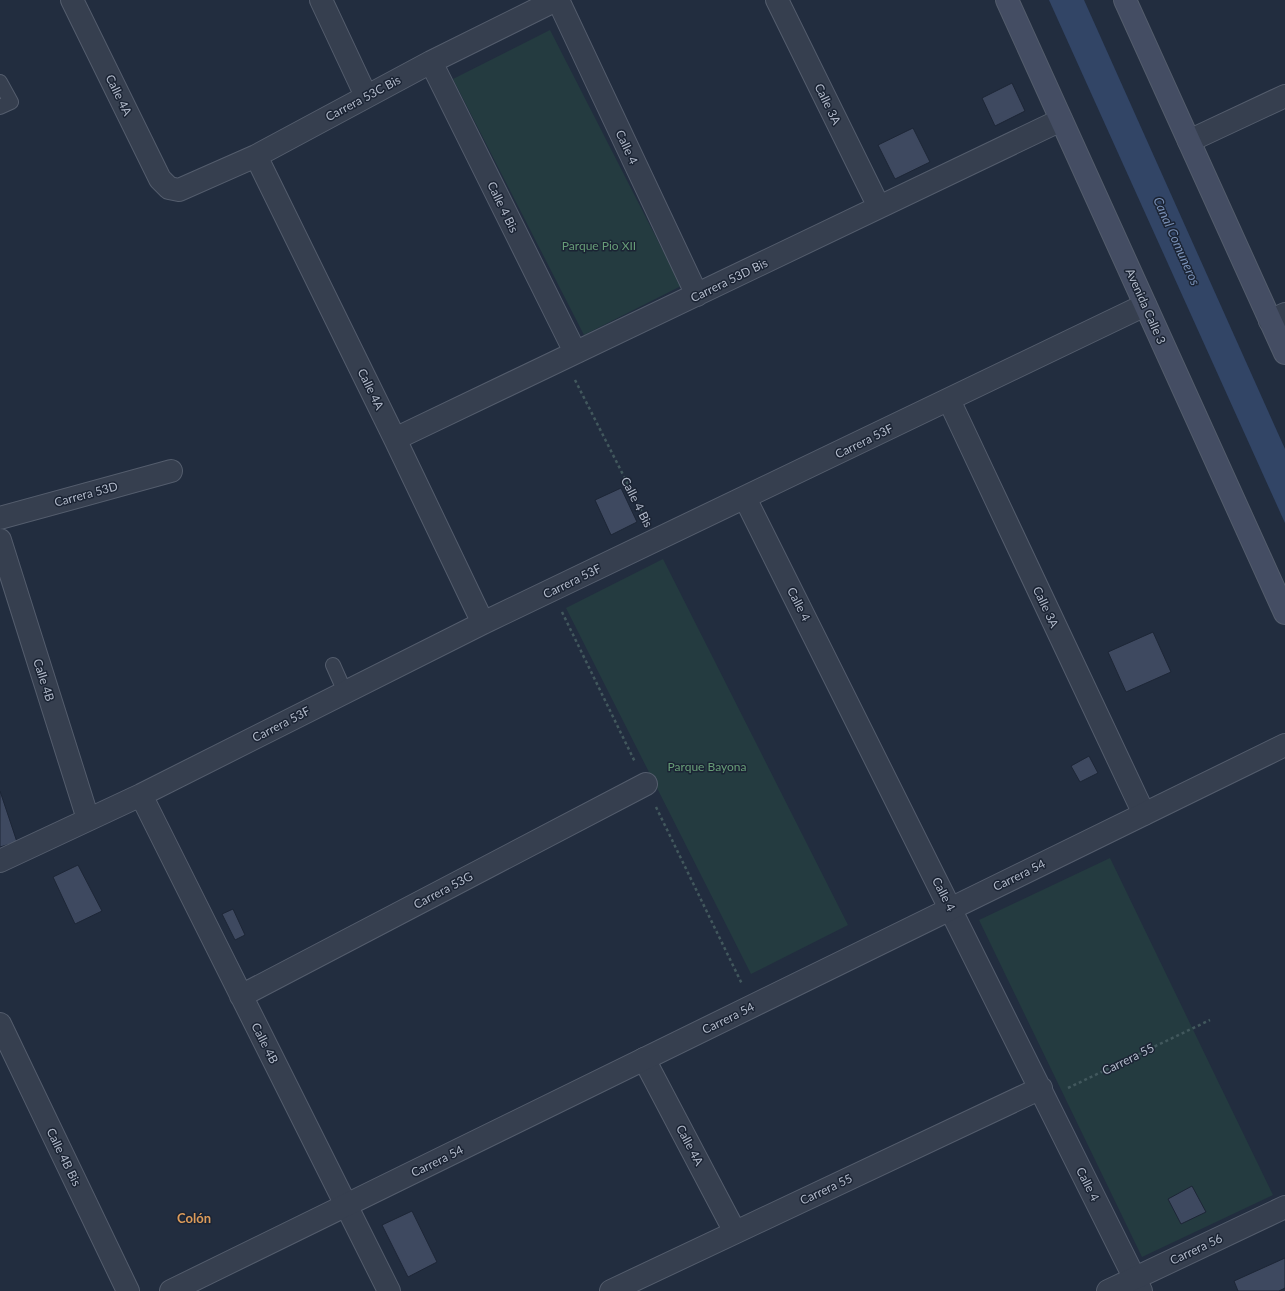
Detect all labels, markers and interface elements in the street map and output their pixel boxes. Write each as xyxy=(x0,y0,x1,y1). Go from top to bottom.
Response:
street label: Calle 4A xyxy=(103,72,136,119)
street label: Carrera 53C Bis xyxy=(323,72,403,124)
street label: Calle 3A xyxy=(812,81,845,128)
street label: Calle 4 xyxy=(613,128,641,167)
street label: Calle 4 Bis xyxy=(484,179,522,235)
water label: Canal Comuneros xyxy=(1150,194,1204,288)
park label: Parque Pio XII xyxy=(562,238,636,253)
street label: Carrera 53D Bis xyxy=(688,255,770,305)
street label: Avenida Calle 3 xyxy=(1123,266,1169,346)
street label: Calle 4A xyxy=(355,366,388,413)
street label: Carrera 53F xyxy=(832,420,896,462)
street label: Calle 4 Bis xyxy=(618,474,656,530)
street label: Carrera 53D xyxy=(53,478,119,510)
street label: Carrera 53F xyxy=(540,560,604,602)
street label: Calle 3A xyxy=(1030,584,1062,631)
street label: Calle 4 xyxy=(784,585,814,623)
street label: Calle 4B xyxy=(30,657,58,703)
street label: Carrera 53F xyxy=(250,703,313,745)
park label: Parque Bayona xyxy=(668,759,746,774)
street label: Carrera 54 xyxy=(991,856,1047,894)
street label: Carrera 53G xyxy=(411,868,475,912)
street label: Calle 4 xyxy=(929,875,959,913)
street label: Carrera 54 xyxy=(700,999,756,1037)
street label: Calle 4B xyxy=(248,1020,282,1066)
street label: Carrera 55 xyxy=(1100,1040,1156,1078)
street label: Calle 4A xyxy=(673,1122,707,1169)
street label: Calle 4B Bis xyxy=(44,1126,84,1188)
street label: Carrera 54 xyxy=(409,1142,465,1180)
street label: Calle 4 xyxy=(1073,1165,1103,1203)
street label: Carrera 55 xyxy=(797,1170,855,1208)
district label: Colón xyxy=(177,1210,211,1226)
street label: Carrera 56 xyxy=(1167,1230,1225,1268)

